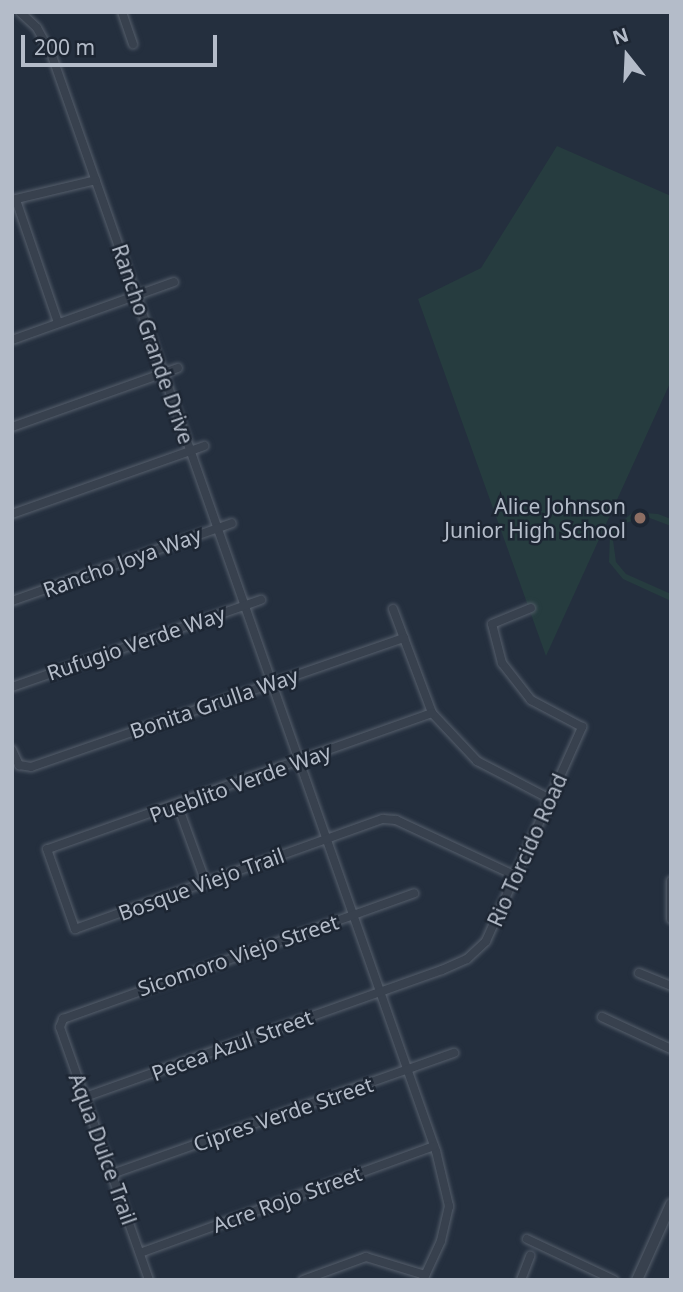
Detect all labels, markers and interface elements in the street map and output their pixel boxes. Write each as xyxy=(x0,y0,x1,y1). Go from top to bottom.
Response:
scale bar xyxy=(24,21,220,65)
north arrow xyxy=(592,21,662,91)
text: N xyxy=(609,21,632,51)
text: 200 m xyxy=(34,33,95,61)
street label: Rancho Grande Drive xyxy=(107,241,199,447)
place label: Alice Johnson Junior High School xyxy=(444,493,626,543)
marker: Alice Johnson Junior High School xyxy=(632,510,648,526)
street label: Rancho Joya Way xyxy=(39,522,205,602)
street label: Rufugio Verde Way xyxy=(44,601,228,685)
street label: Bonita Grulla Way xyxy=(127,662,301,744)
street label: Pueblito Verde Way xyxy=(146,738,334,828)
street label: Rio Torcido Road xyxy=(482,770,572,930)
street label: Bosque Viejo Trail xyxy=(115,842,287,926)
street label: Sicomoro Viejo Street xyxy=(134,909,342,1001)
street label: Pecea Azul Street xyxy=(148,1004,316,1086)
street label: Aqua Dulce Trail xyxy=(64,1070,142,1228)
street label: Cipres Verde Street xyxy=(190,1071,376,1157)
street label: Acre Rojo Street xyxy=(209,1160,365,1238)

